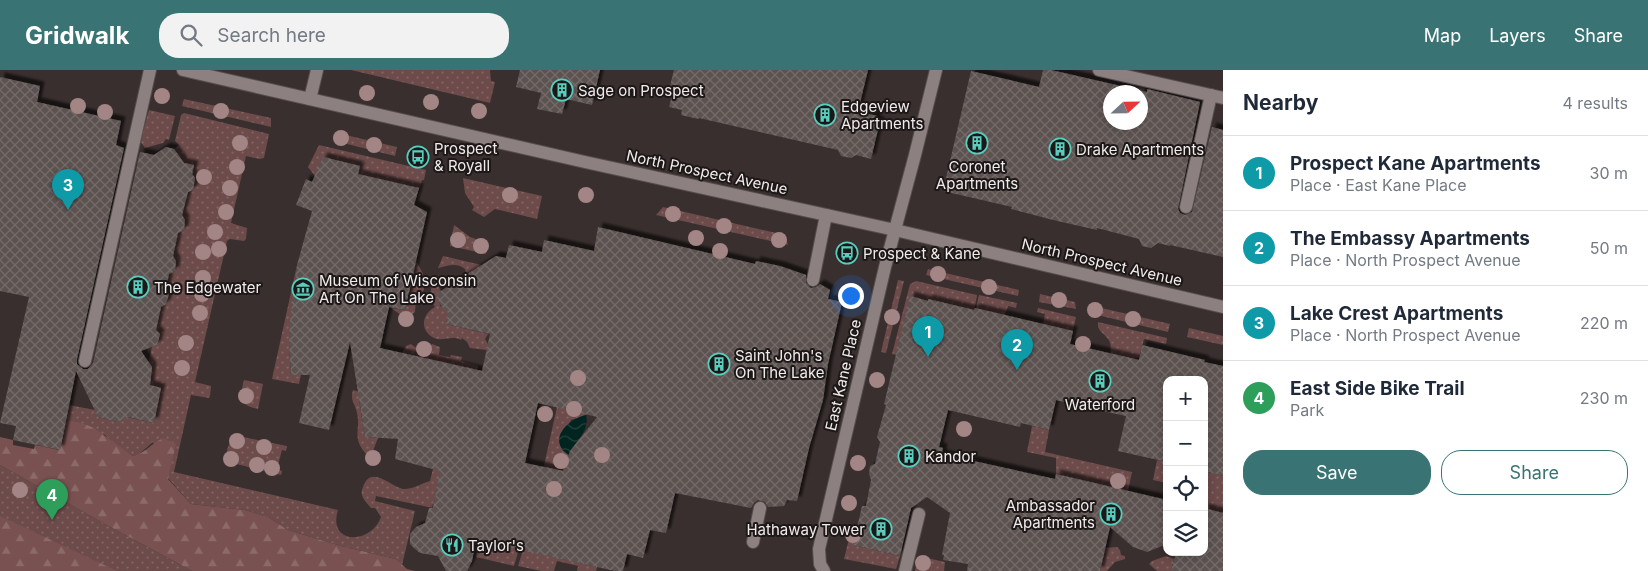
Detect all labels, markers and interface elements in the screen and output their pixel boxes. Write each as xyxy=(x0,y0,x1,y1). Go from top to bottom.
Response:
search box xyxy=(159,13,509,58)
text: Gridwalk xyxy=(25,21,129,50)
icon: search xyxy=(177,21,205,49)
text: Search here xyxy=(217,24,326,47)
text: Map xyxy=(1424,25,1461,46)
text: Layers xyxy=(1489,25,1546,46)
text: Share xyxy=(1574,25,1623,46)
building icon: Sage on Prospect xyxy=(550,78,574,102)
place label: Sage on Prospect xyxy=(578,81,704,100)
north arrow xyxy=(1103,85,1148,130)
text: Nearby xyxy=(1243,90,1318,115)
text: 4 results xyxy=(1563,93,1628,113)
place label: Edgeview Apartments xyxy=(841,97,923,133)
building icon: Edgeview Apartments xyxy=(813,103,837,127)
building icon: Coronet Apartments xyxy=(965,131,989,155)
building icon: Drake Apartments xyxy=(1048,137,1072,161)
place label: Prospect & Royall xyxy=(434,139,497,175)
place label: Drake Apartments xyxy=(1076,140,1204,159)
bus stop icon: Prospect & Royall xyxy=(406,145,430,169)
street label: North Prospect Avenue xyxy=(625,146,789,198)
text: Prospect Kane Apartments xyxy=(1290,152,1541,175)
place label: Coronet Apartments xyxy=(936,157,1018,193)
text: 1 xyxy=(1256,163,1262,183)
text: 30 m xyxy=(1590,163,1628,183)
pin: 3 xyxy=(52,169,84,210)
text: Place · East Kane Place xyxy=(1290,175,1467,195)
text: The Embassy Apartments xyxy=(1290,227,1530,250)
street label: North Prospect Avenue xyxy=(1020,234,1184,290)
text: 2 xyxy=(1254,238,1264,258)
text: 50 m xyxy=(1590,238,1628,258)
bus stop icon: Prospect & Kane xyxy=(835,241,859,265)
place label: Prospect & Kane xyxy=(863,244,981,263)
text: Place · North Prospect Avenue xyxy=(1290,250,1521,270)
place label: Museum of Wisconsin Art On The Lake xyxy=(319,271,476,307)
building icon: The Edgewater xyxy=(126,275,150,299)
museum icon: Museum of Wisconsin Art On The Lake xyxy=(291,277,315,301)
place label: The Edgewater xyxy=(154,278,262,297)
your location xyxy=(838,283,864,309)
text: Lake Crest Apartments xyxy=(1290,302,1503,325)
text: 3 xyxy=(1254,313,1264,333)
text: 220 m xyxy=(1580,313,1628,333)
pin: 1 xyxy=(912,316,944,357)
street label: East Kane Place xyxy=(821,317,865,433)
text: Place · North Prospect Avenue xyxy=(1290,325,1521,345)
pin: 2 xyxy=(1001,329,1033,370)
place label: Saint John's On The Lake xyxy=(735,346,825,382)
building icon: Saint John's On The Lake xyxy=(707,352,731,376)
building icon: Waterford xyxy=(1088,369,1112,393)
map controls xyxy=(1163,376,1208,556)
button: + xyxy=(1163,376,1208,421)
text: East Side Bike Trail xyxy=(1290,377,1465,400)
text: 4 xyxy=(1254,388,1264,408)
text: 230 m xyxy=(1580,388,1628,408)
place label: Waterford xyxy=(1065,395,1135,414)
text: Park xyxy=(1290,400,1324,420)
button: − xyxy=(1163,421,1208,466)
building icon: Kandor xyxy=(897,444,921,468)
place label: Kandor xyxy=(925,447,977,466)
button: Save xyxy=(1243,450,1431,495)
button: Share xyxy=(1441,450,1628,495)
button: locate xyxy=(1163,466,1208,511)
pin: 4 xyxy=(36,479,68,520)
place label: Ambassador Apartments xyxy=(1006,496,1095,532)
building icon: Ambassador Apartments xyxy=(1099,502,1123,526)
button: layers xyxy=(1163,511,1208,556)
building icon: Hathaway Tower xyxy=(869,517,893,541)
place label: Hathaway Tower xyxy=(746,520,865,539)
restaurant icon: Taylor's xyxy=(440,533,464,557)
place label: Taylor's xyxy=(468,536,524,555)

